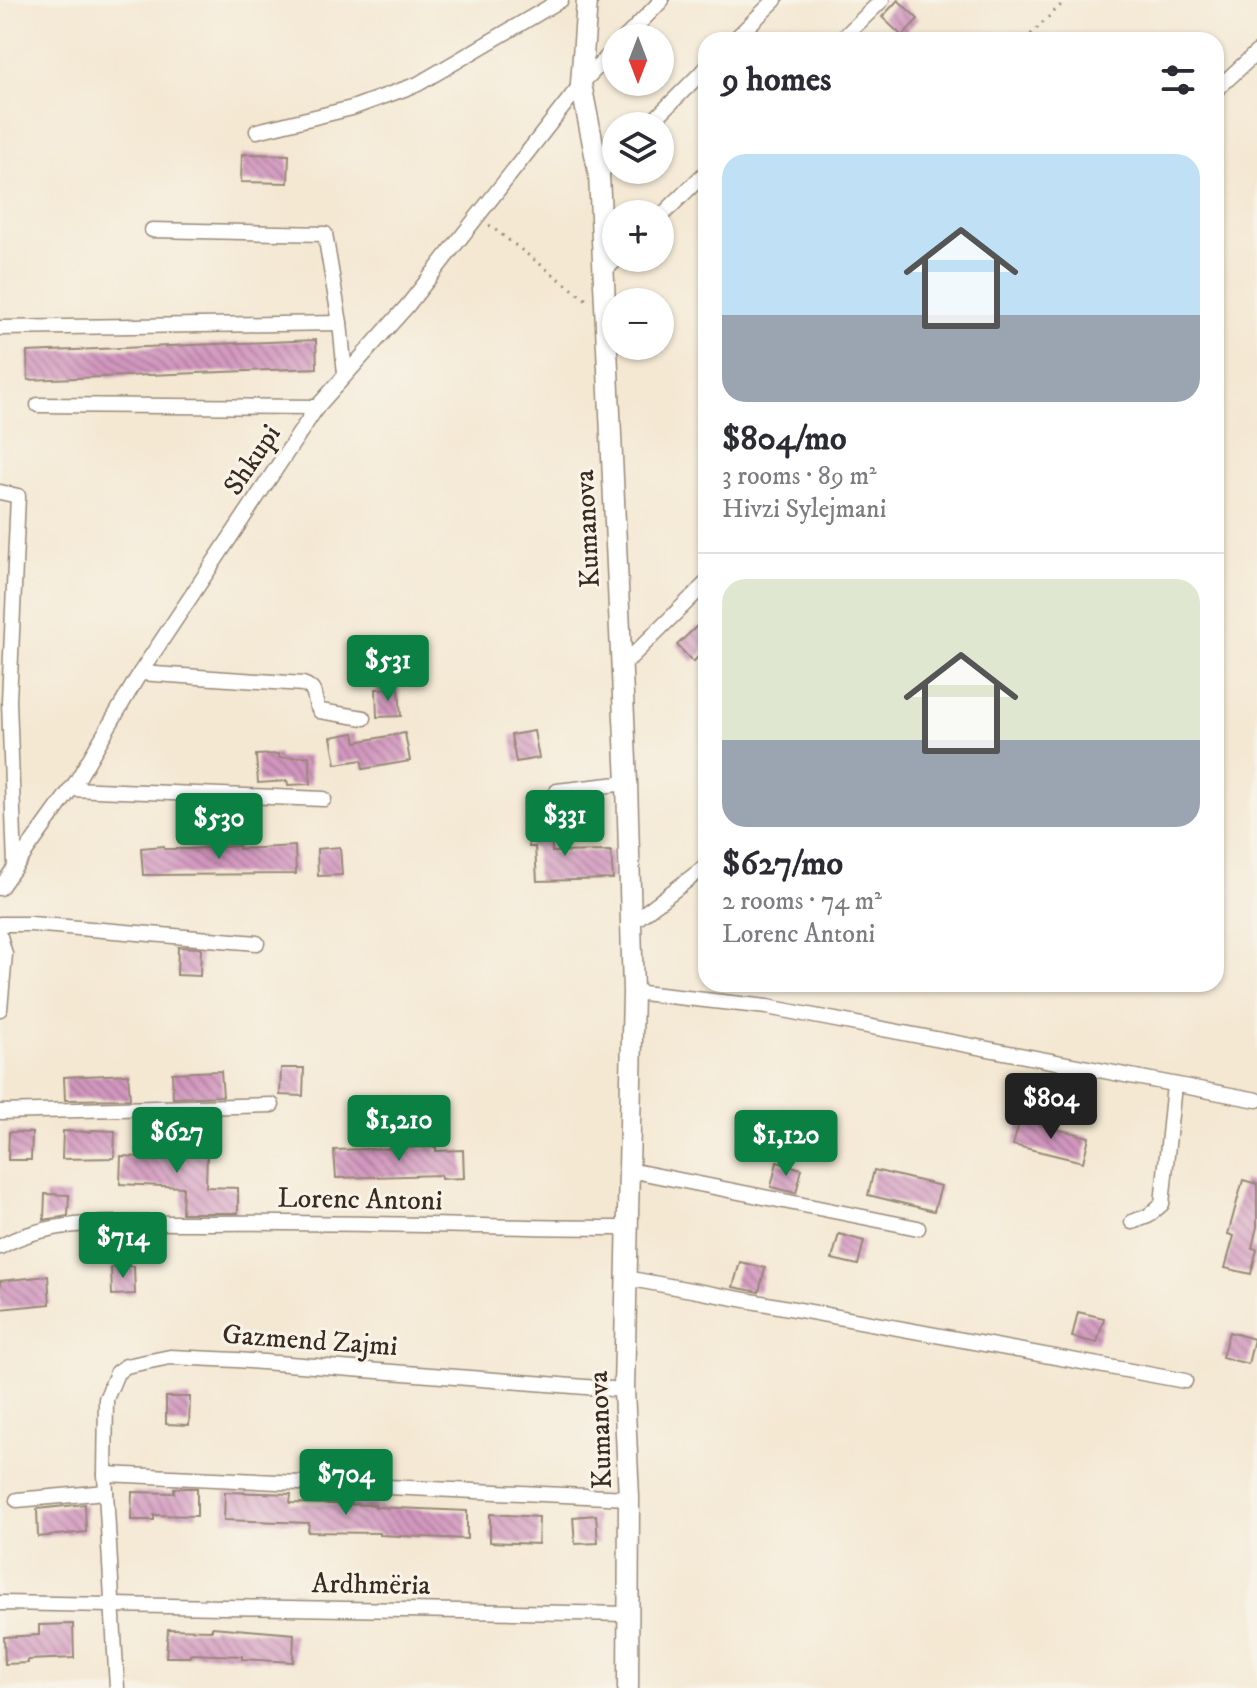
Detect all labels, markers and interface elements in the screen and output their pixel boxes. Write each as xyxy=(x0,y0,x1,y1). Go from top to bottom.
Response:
north arrow xyxy=(602,24,674,96)
map controls xyxy=(602,24,674,360)
icon: filters xyxy=(1156,58,1200,102)
text: 9 homes xyxy=(722,59,831,101)
button: layers xyxy=(602,112,674,184)
button: + xyxy=(602,200,674,272)
icon: home xyxy=(889,206,1033,350)
button: − xyxy=(602,288,674,360)
street label: Shkupi xyxy=(216,418,289,502)
text: $804/mo xyxy=(722,418,847,460)
text: 3 rooms · 89 m² xyxy=(722,460,877,493)
street label: Kumanova xyxy=(567,469,608,589)
text: Hivzi Sylejmani xyxy=(722,493,886,526)
icon: home xyxy=(889,631,1033,775)
pin: $531 xyxy=(341,635,435,703)
text: $531 xyxy=(365,644,411,677)
pin: $331 xyxy=(518,790,612,858)
pin: $530 xyxy=(172,793,266,861)
text: $331 xyxy=(543,799,587,832)
text: $530 xyxy=(194,802,244,835)
text: $627/mo xyxy=(722,843,843,885)
text: 2 rooms · 74 m² xyxy=(722,885,882,918)
text: Lorenc Antoni xyxy=(722,918,875,951)
pin: $804 xyxy=(1004,1073,1098,1141)
text: $804 xyxy=(1023,1082,1079,1115)
pin: $1,210 xyxy=(334,1095,464,1163)
text: $1,210 xyxy=(366,1104,432,1137)
pin: $627 xyxy=(130,1107,224,1175)
pin: $1,120 xyxy=(721,1110,851,1178)
text: $627 xyxy=(150,1116,204,1149)
text: $1,120 xyxy=(752,1119,820,1152)
street label: Lorenc Antoni xyxy=(277,1181,443,1218)
pin: $714 xyxy=(76,1212,170,1280)
text: $714 xyxy=(97,1221,149,1254)
street label: Gazmend Zajmi xyxy=(221,1317,399,1364)
street label: Kumanova xyxy=(581,1370,620,1490)
pin: $704 xyxy=(299,1449,393,1517)
text: $704 xyxy=(318,1458,374,1491)
street label: Ardhmëria xyxy=(311,1566,431,1603)

